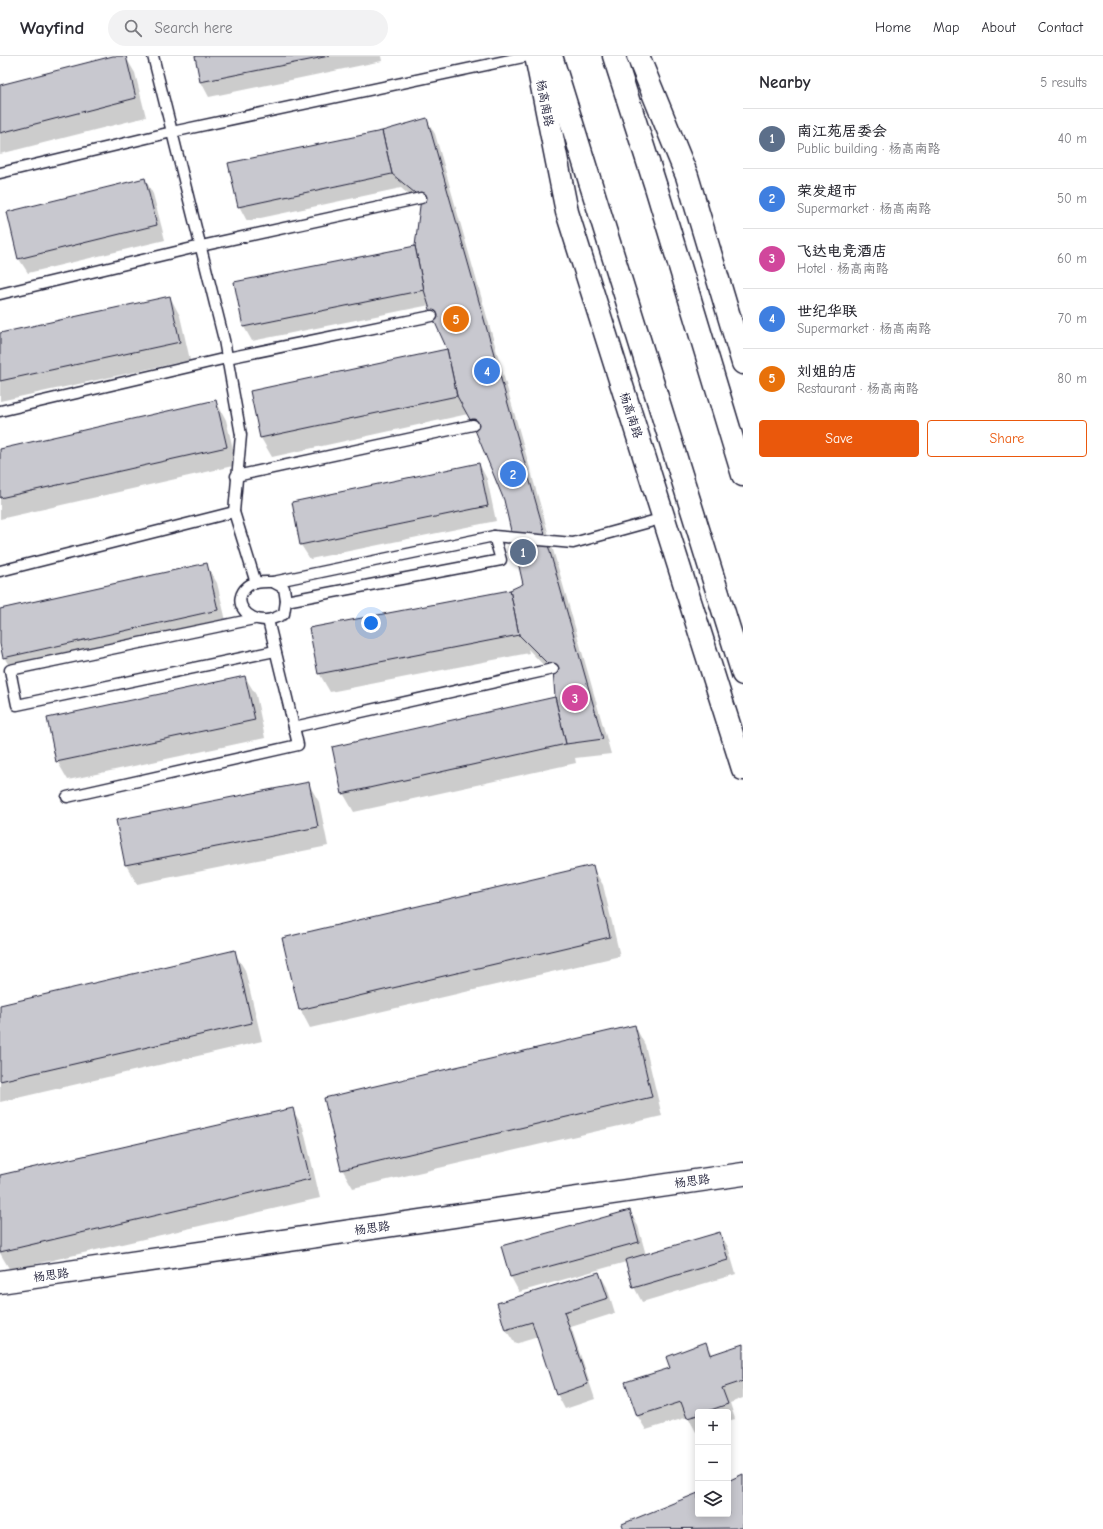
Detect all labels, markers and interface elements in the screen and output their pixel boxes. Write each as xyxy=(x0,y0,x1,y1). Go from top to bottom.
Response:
search box xyxy=(108,10,388,46)
text: Wayfind xyxy=(20,17,84,39)
icon: search xyxy=(122,17,144,39)
text: Search here xyxy=(154,19,233,37)
text: Home xyxy=(875,19,911,36)
text: Map xyxy=(933,19,959,36)
text: About xyxy=(981,19,1016,36)
text: Contact xyxy=(1038,19,1083,36)
text: Nearby xyxy=(759,73,810,92)
text: 5 results xyxy=(1040,75,1087,90)
street label: 杨高南路 xyxy=(534,78,556,128)
text: 南江苑居委会 xyxy=(797,122,887,140)
text: 1 xyxy=(769,131,775,146)
text: 40 m xyxy=(1058,131,1087,146)
text: Public building · 杨高南路 xyxy=(797,141,941,156)
text: 荣发超市 xyxy=(797,182,857,200)
text: 2 xyxy=(769,191,775,206)
text: 50 m xyxy=(1057,191,1087,206)
text: Supermarket · 杨高南路 xyxy=(797,201,931,216)
text: 飞达电竞酒店 xyxy=(797,242,887,260)
text: 3 xyxy=(769,251,775,266)
text: 60 m xyxy=(1057,251,1087,266)
text: Hotel · 杨高南路 xyxy=(797,261,889,276)
text: 世纪华联 xyxy=(797,302,857,320)
pin: 5 xyxy=(443,304,469,334)
text: 4 xyxy=(769,311,775,326)
text: 70 m xyxy=(1058,311,1087,326)
text: Supermarket · 杨高南路 xyxy=(797,321,931,336)
pin: 4 xyxy=(474,356,500,386)
text: 刘姐的店 xyxy=(797,362,857,380)
text: 5 xyxy=(769,371,775,386)
text: 80 m xyxy=(1057,371,1087,386)
text: Restaurant · 杨高南路 xyxy=(797,381,919,396)
street label: 杨高南路 xyxy=(617,390,645,440)
button: Save xyxy=(759,420,919,457)
button: Share xyxy=(927,420,1087,457)
pin: 2 xyxy=(500,459,526,489)
pin: 1 xyxy=(510,537,536,567)
your location xyxy=(361,613,381,633)
pin: 3 xyxy=(562,683,588,713)
street label: 杨思路 xyxy=(673,1172,711,1190)
street label: 杨思路 xyxy=(353,1219,391,1237)
street label: 杨思路 xyxy=(32,1266,70,1284)
map controls xyxy=(695,1409,731,1517)
button: + xyxy=(695,1409,731,1445)
button: − xyxy=(695,1445,731,1481)
button: layers xyxy=(695,1481,731,1517)

